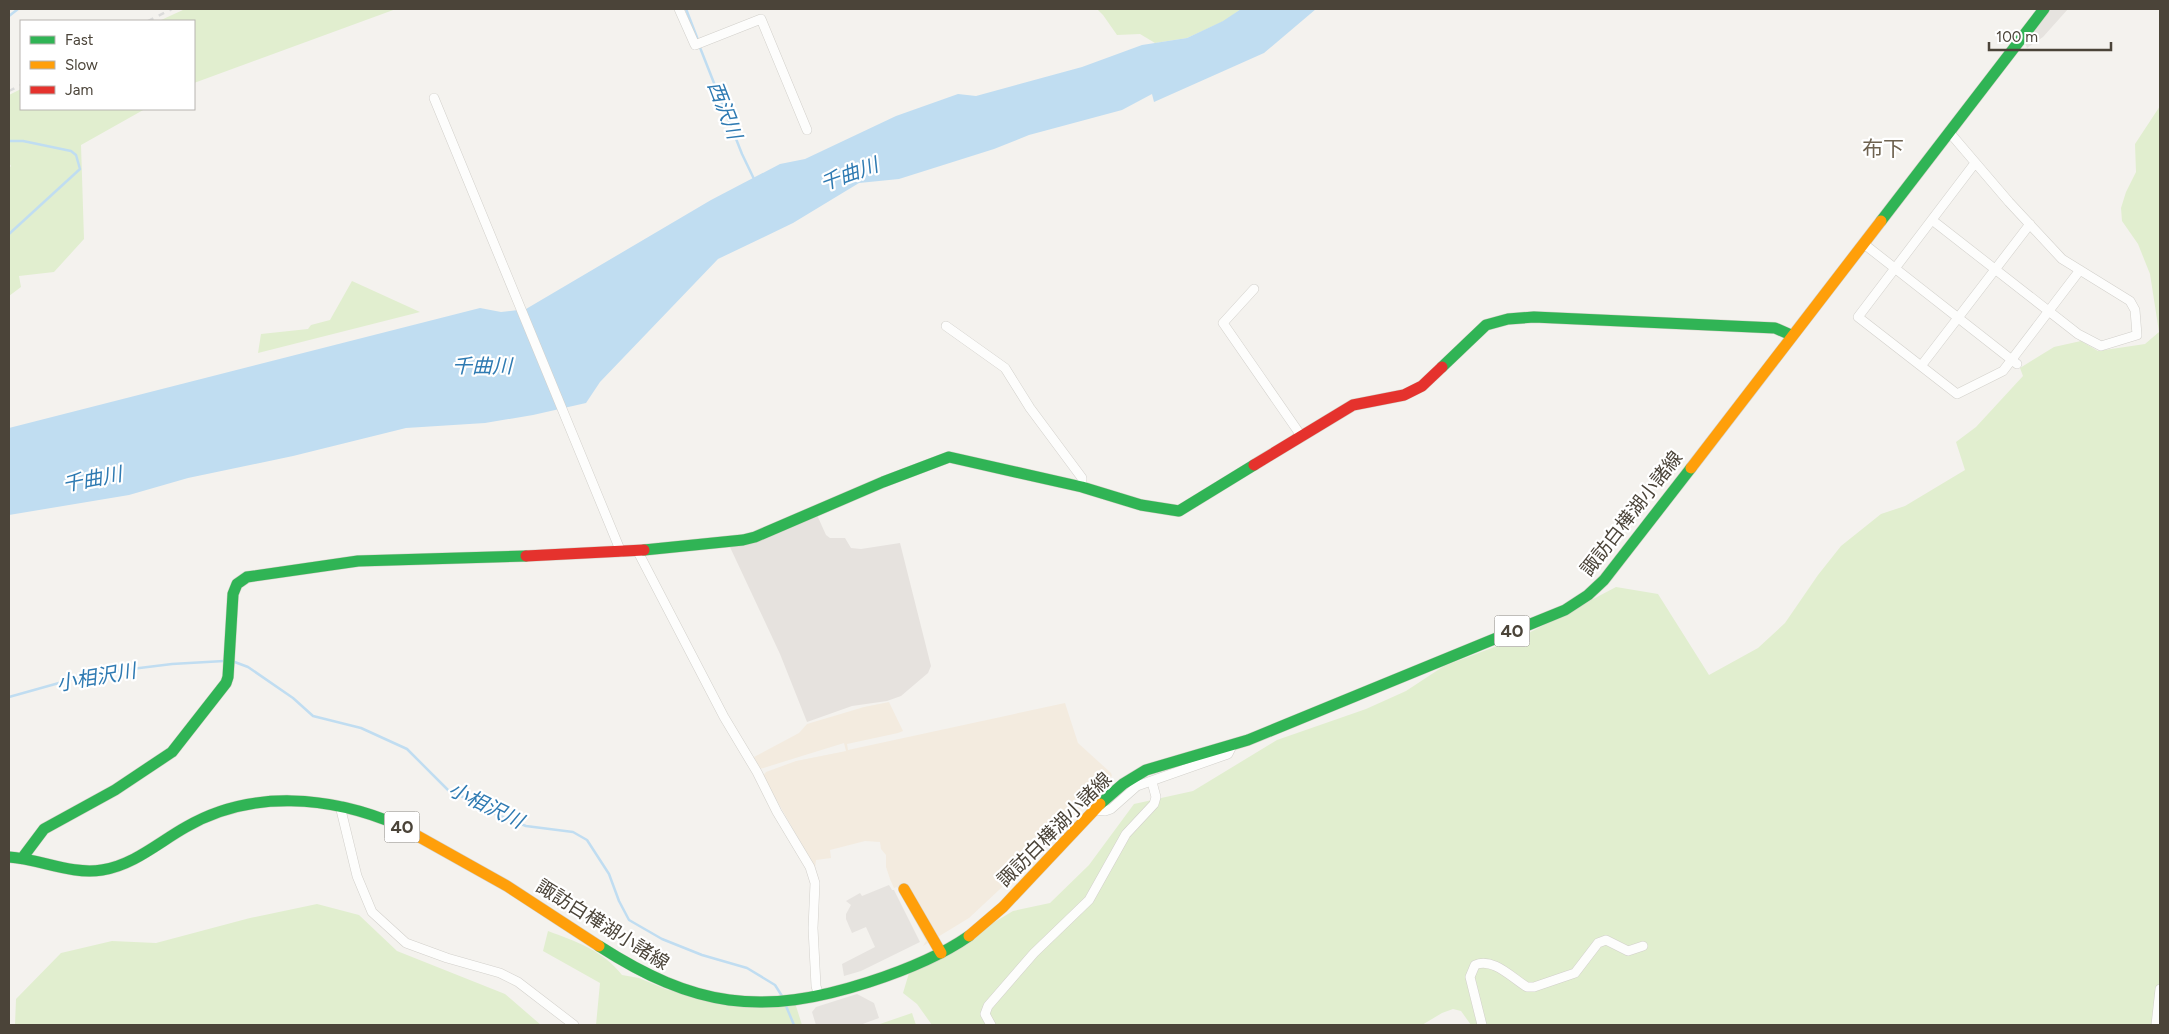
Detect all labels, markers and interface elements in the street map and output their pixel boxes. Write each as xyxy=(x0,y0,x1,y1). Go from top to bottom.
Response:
legend xyxy=(20,20,195,110)
scale bar xyxy=(1989,20,2112,52)
text: 100 m xyxy=(1996,28,2038,46)
text: Fast xyxy=(65,31,94,49)
text: Slow xyxy=(65,56,98,74)
water label: 西沢川 xyxy=(703,78,748,144)
text: Jam xyxy=(65,81,93,99)
district label: 布下 xyxy=(1862,136,1904,161)
water label: 千曲川 xyxy=(817,152,883,196)
water label: 千曲川 xyxy=(452,354,514,378)
street label: 諏訪白樺湖小諸線 xyxy=(1576,446,1687,580)
water label: 千曲川 xyxy=(60,461,126,497)
road number: 40 xyxy=(1494,616,1530,646)
water label: 小相沢川 xyxy=(55,658,139,696)
street label: 諏訪白樺湖小諸線 xyxy=(992,767,1116,891)
water label: 小相沢川 xyxy=(445,777,529,834)
road number: 40 xyxy=(384,812,420,842)
street label: 諏訪白樺湖小諸線 xyxy=(532,874,673,974)

